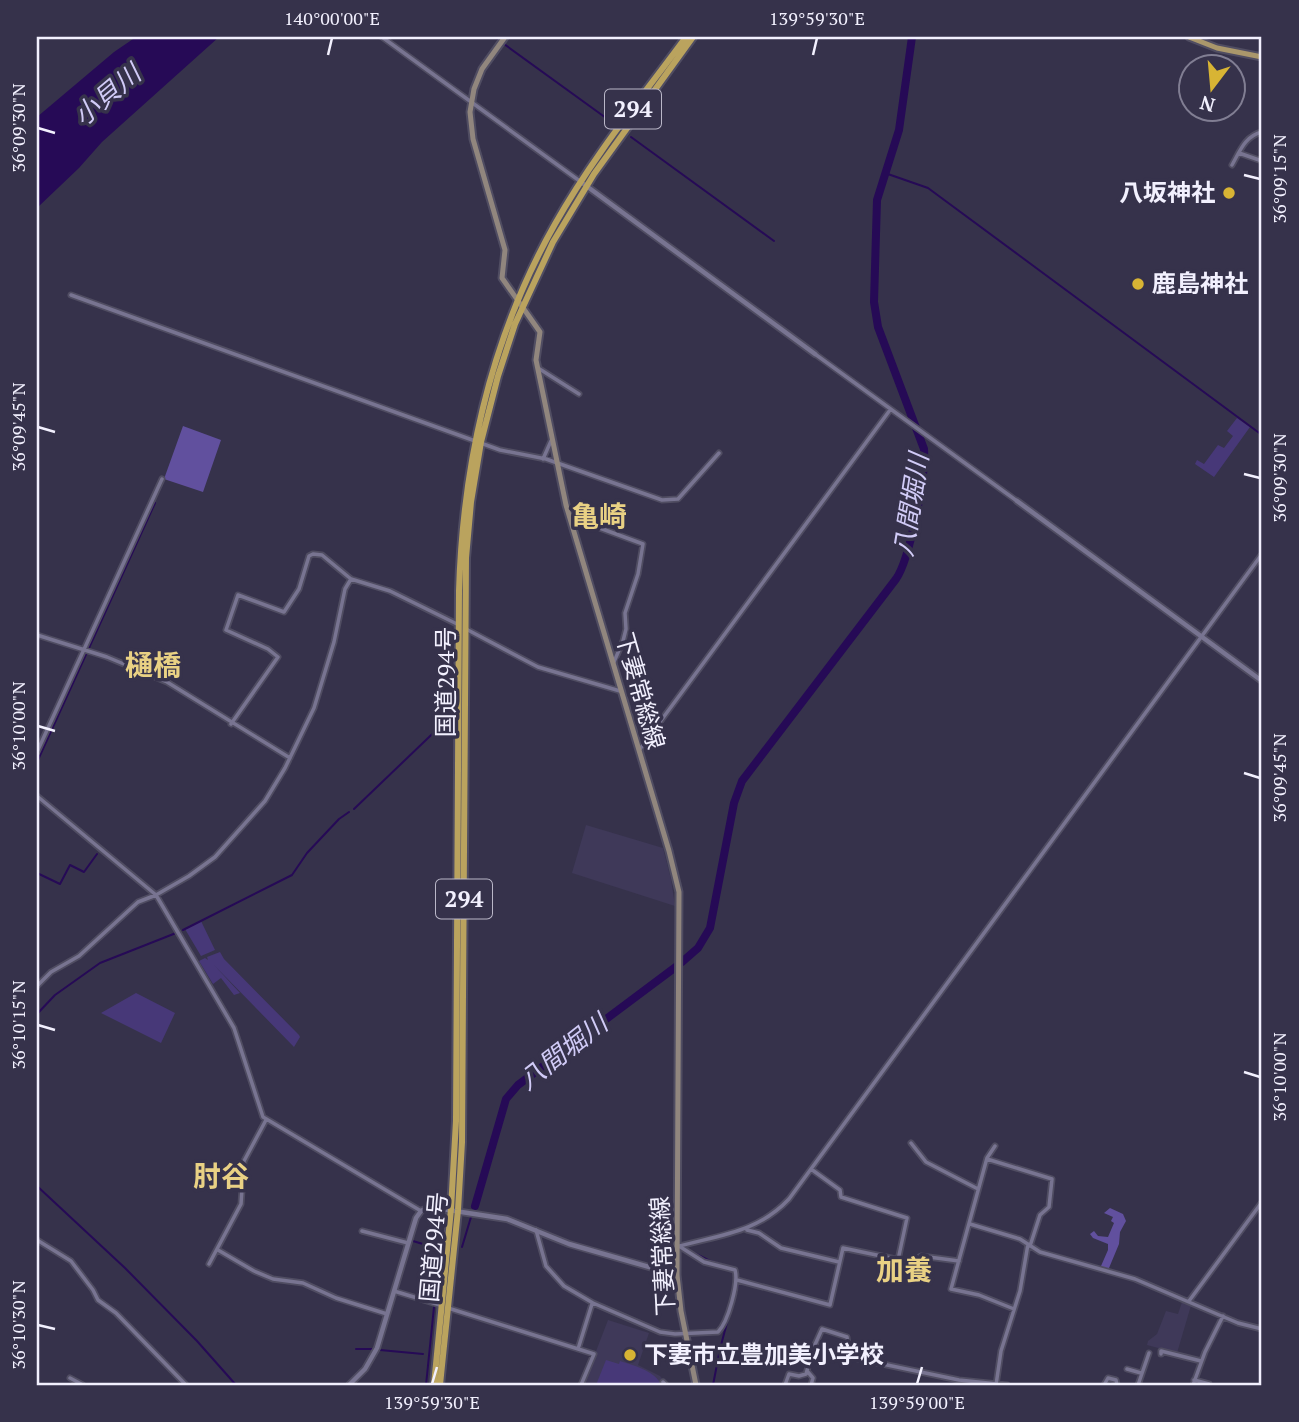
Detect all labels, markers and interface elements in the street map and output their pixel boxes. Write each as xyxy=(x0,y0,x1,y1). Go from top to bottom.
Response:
text: 140°00'00"E xyxy=(284,6,380,30)
text: 139°59'30"E xyxy=(769,6,865,30)
north arrow xyxy=(1176,52,1246,122)
water label: 小貝川 xyxy=(66,54,149,132)
text: 36°09'30"N xyxy=(6,83,30,173)
road number: 294 xyxy=(605,90,661,128)
text: N xyxy=(1196,91,1218,119)
text: 36°09'15"N xyxy=(1267,134,1291,224)
place label: 八坂神社 xyxy=(1119,176,1215,208)
marker: 八坂神社 xyxy=(1221,185,1237,201)
place label: 鹿島神社 xyxy=(1152,267,1248,299)
marker: 鹿島神社 xyxy=(1130,276,1146,292)
text: 36°09'45"N xyxy=(6,382,30,472)
text: 36°09'30"N xyxy=(1267,433,1291,523)
water label: 八間堀川 xyxy=(885,448,935,559)
district label: 亀崎 xyxy=(571,497,627,534)
street label: 国道294号 xyxy=(429,627,461,737)
street label: 下妻常総線 xyxy=(609,629,673,753)
district label: 樋橋 xyxy=(125,646,181,683)
text: 36°10'00"N xyxy=(6,681,30,771)
text: 36°09'45"N xyxy=(1267,733,1291,823)
road number: 294 xyxy=(436,879,492,918)
text: 36°10'15"N xyxy=(6,980,30,1070)
water label: 八間堀川 xyxy=(511,1004,616,1097)
text: 36°10'00"N xyxy=(1267,1032,1291,1122)
district label: 肘谷 xyxy=(193,1157,249,1194)
street label: 国道294号 xyxy=(412,1191,454,1303)
street label: 下妻常総線 xyxy=(643,1195,681,1317)
district label: 加養 xyxy=(876,1251,932,1288)
text: 36°10'30"N xyxy=(6,1280,30,1370)
place label: 下妻市立豊加美小学校 xyxy=(644,1338,884,1370)
marker: 下妻市立豊加美小学校 xyxy=(622,1347,638,1363)
text: 139°59'30"E xyxy=(384,1390,480,1414)
text: 139°59'00"E xyxy=(869,1390,965,1414)

